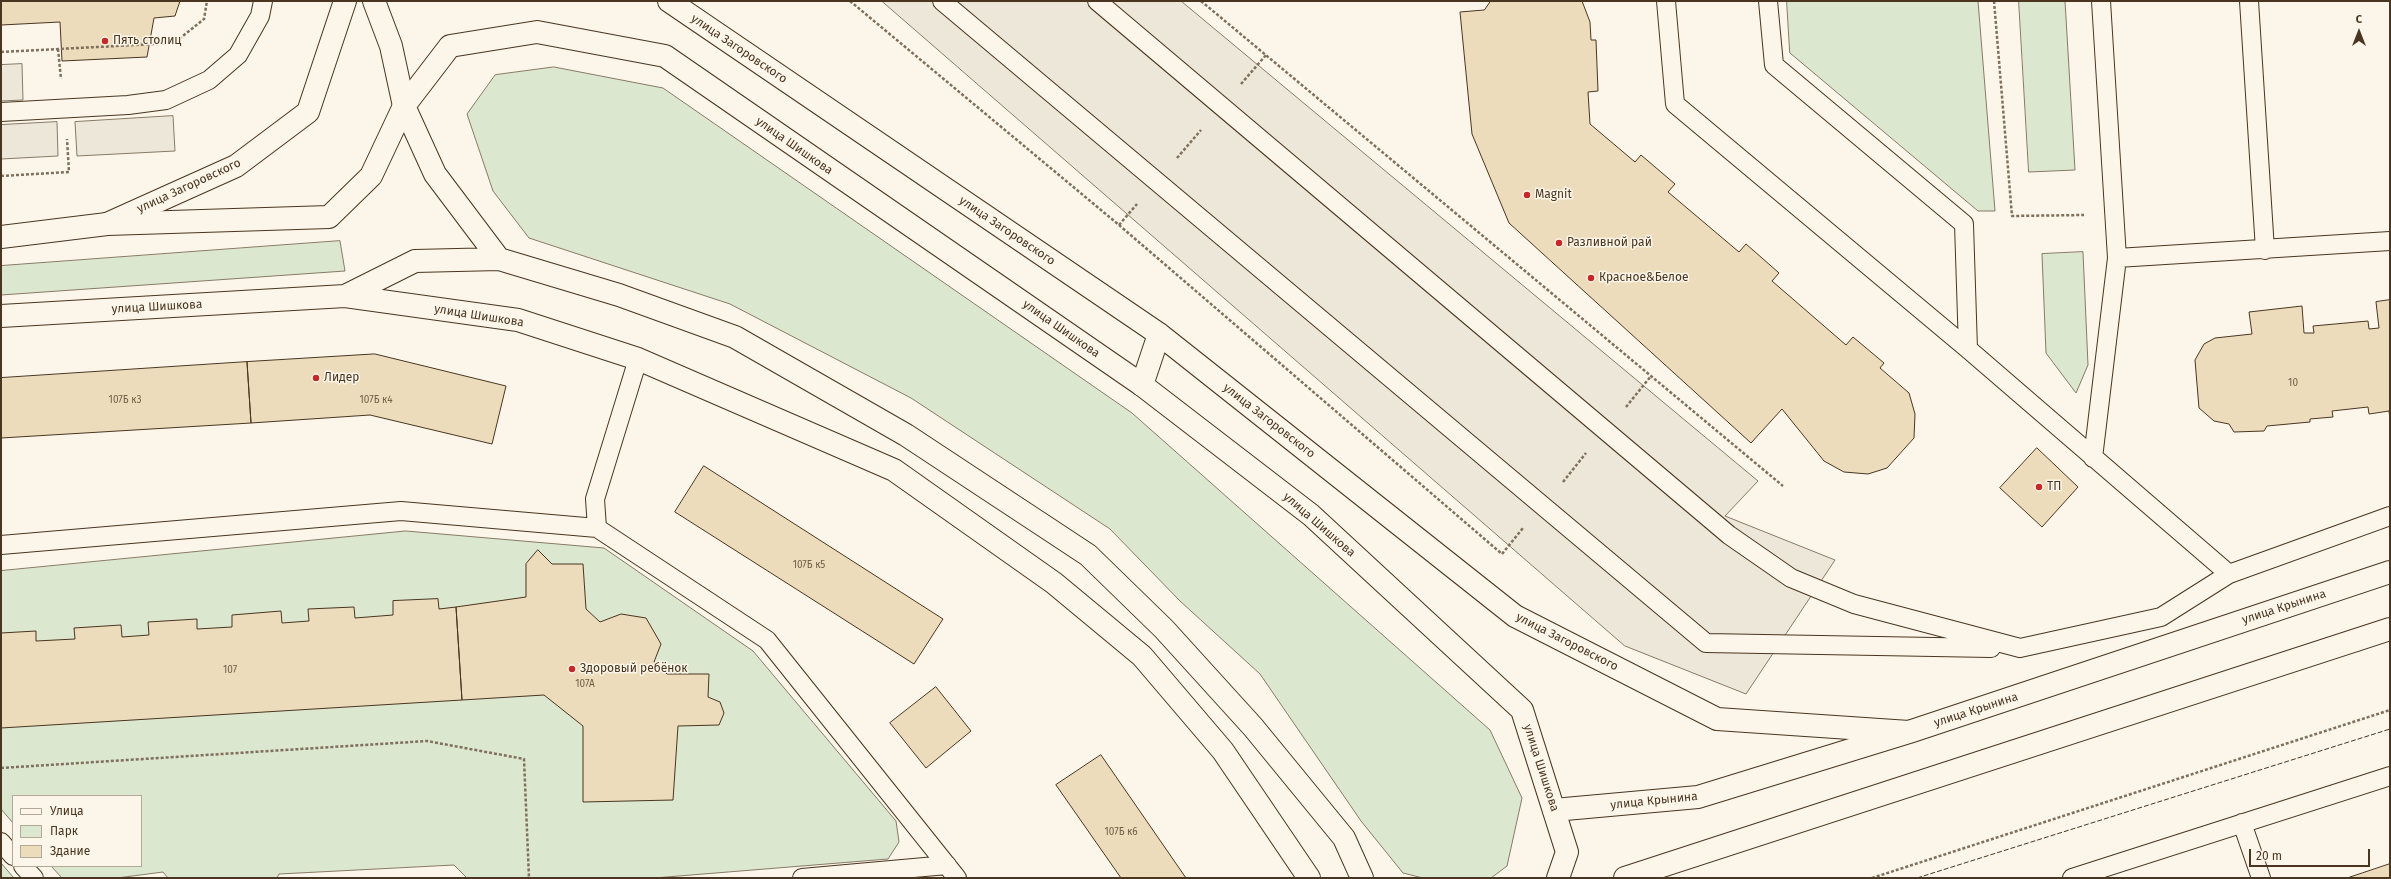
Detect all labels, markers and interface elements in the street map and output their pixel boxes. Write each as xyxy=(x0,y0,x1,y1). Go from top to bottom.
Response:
street label: улица Загоровского xyxy=(688,11,790,87)
north arrow xyxy=(2339,12,2379,52)
text: С xyxy=(2356,13,2362,26)
place label: Пять столиц xyxy=(113,34,181,48)
marker: Пять столиц xyxy=(100,36,110,46)
street label: улица Шишкова xyxy=(753,114,835,178)
street label: улица Загоровского xyxy=(135,156,243,216)
place label: Magnit xyxy=(1535,188,1572,202)
marker: Magnit xyxy=(1522,190,1532,200)
street label: улица Загоровского xyxy=(956,193,1058,269)
place label: Разливной рай xyxy=(1567,236,1652,250)
marker: Разливной рай xyxy=(1554,238,1564,248)
place label: Красное&Белое xyxy=(1599,271,1689,285)
marker: Красное&Белое xyxy=(1586,273,1596,283)
street label: улица Шишкова xyxy=(111,297,203,317)
street label: улица Шишкова xyxy=(1020,297,1102,361)
street label: улица Шишкова xyxy=(433,302,525,330)
place label: Лидер xyxy=(324,371,359,385)
marker: Лидер xyxy=(311,373,321,383)
house number: 10 xyxy=(2288,377,2298,389)
street label: улица Загоровского xyxy=(1220,381,1318,461)
house number: 107Б к3 xyxy=(109,394,141,406)
house number: 107Б к4 xyxy=(360,394,392,406)
place label: ТП xyxy=(2047,480,2061,494)
marker: ТП xyxy=(2034,482,2044,492)
street label: улица Шишкова xyxy=(1280,490,1358,560)
house number: 107Б к5 xyxy=(793,559,825,571)
street label: улица Крынина xyxy=(2240,587,2328,627)
street label: улица Загоровского xyxy=(1513,610,1621,674)
place label: Здоровый ребёнок xyxy=(580,662,688,676)
house number: 107 xyxy=(223,664,237,676)
marker: Здоровый ребёнок xyxy=(567,664,577,674)
house number: 107А xyxy=(575,678,595,690)
street label: улица Крынина xyxy=(1932,690,2020,730)
street label: улица Шишкова xyxy=(1520,723,1562,813)
street label: улица Крынина xyxy=(1610,789,1698,813)
legend xyxy=(12,795,142,867)
text: Улица xyxy=(50,804,84,818)
text: Парк xyxy=(50,824,78,838)
house number: 107Б к6 xyxy=(1104,826,1138,838)
scale bar xyxy=(2251,841,2372,867)
text: Здание xyxy=(50,844,90,858)
text: 20 m xyxy=(2256,849,2282,863)

